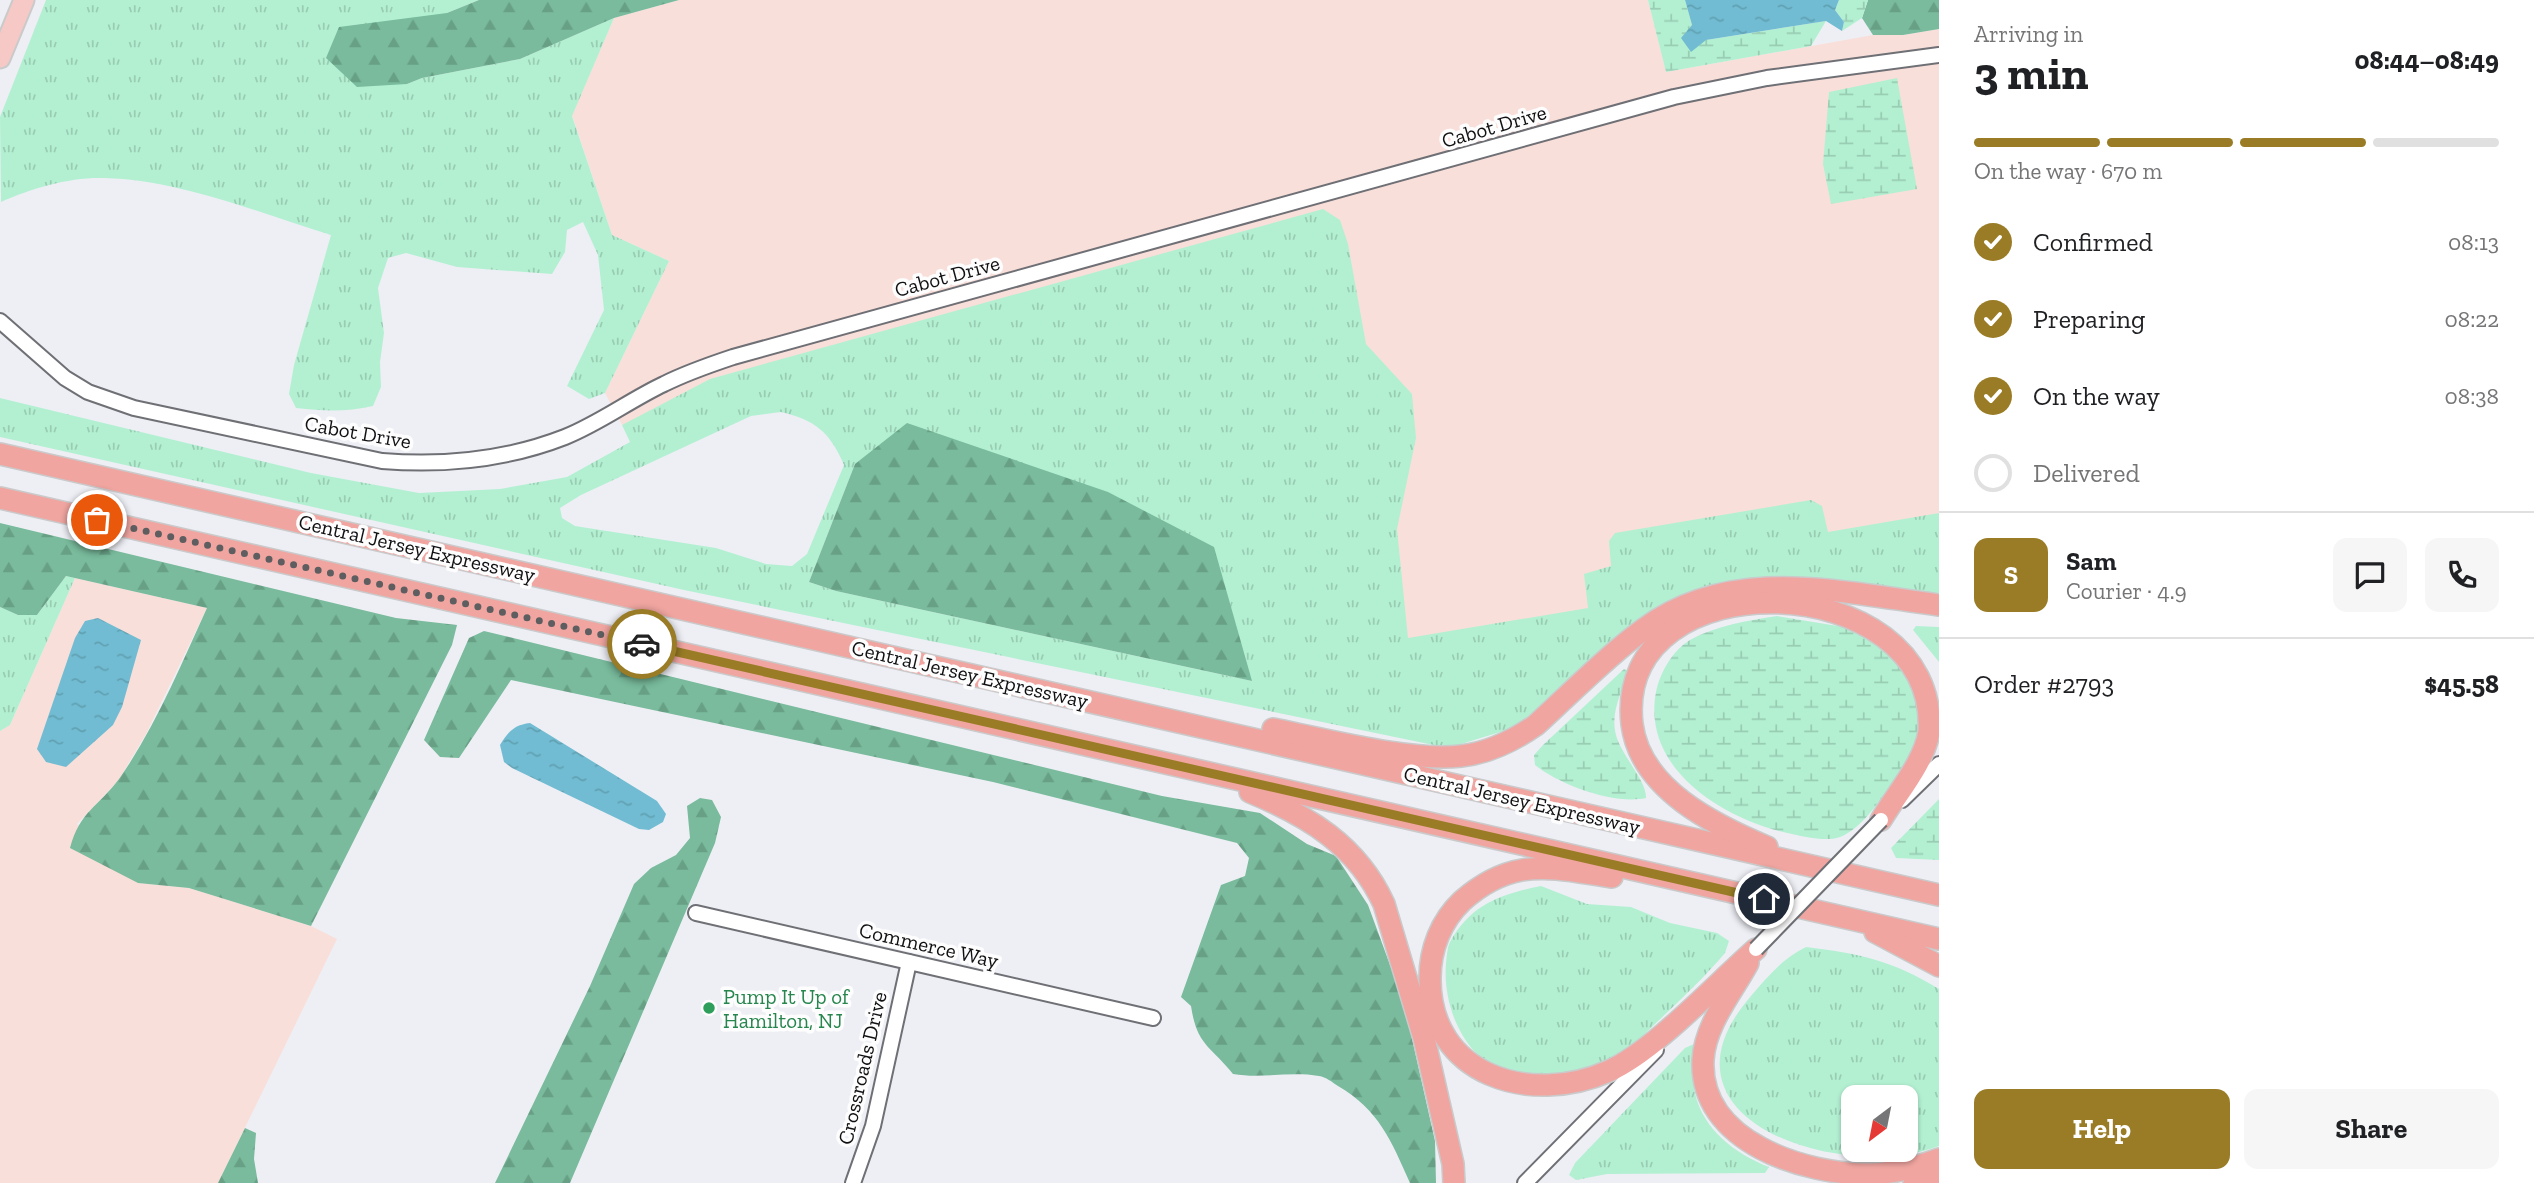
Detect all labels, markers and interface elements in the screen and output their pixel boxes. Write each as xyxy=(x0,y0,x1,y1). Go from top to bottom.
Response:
text: Arriving in xyxy=(1974,20,2083,48)
text: 08:44–08:49 xyxy=(2354,44,2499,76)
text: 3 min xyxy=(1974,46,2088,101)
street label: Cabot Drive xyxy=(1439,99,1549,153)
text: On the way · 670 m xyxy=(1974,157,2162,185)
icon: check xyxy=(1974,223,2012,261)
text: Confirmed xyxy=(2033,226,2153,258)
text: 08:13 xyxy=(2448,228,2499,256)
street label: Cabot Drive xyxy=(892,250,1002,302)
icon: check xyxy=(1974,300,2012,338)
text: Preparing xyxy=(2033,303,2145,335)
text: 08:22 xyxy=(2445,305,2499,333)
icon: check xyxy=(1974,377,2012,415)
text: On the way xyxy=(2033,380,2160,412)
text: 08:38 xyxy=(2445,382,2499,410)
street label: Cabot Drive xyxy=(303,410,413,454)
text: Delivered xyxy=(2033,457,2140,489)
pin xyxy=(67,490,127,550)
icon: bag xyxy=(78,501,116,539)
street label: Central Jersey Expressway xyxy=(296,509,538,587)
button: chat xyxy=(2333,538,2407,612)
button: phone xyxy=(2425,538,2499,612)
text: Sam xyxy=(2066,545,2116,577)
text: S xyxy=(2004,559,2018,591)
text: Courier · 4.9 xyxy=(2066,577,2187,605)
courier xyxy=(607,609,677,679)
icon: car xyxy=(623,625,661,663)
street label: Central Jersey Expressway xyxy=(849,635,1091,713)
text: Order #2793 xyxy=(1974,668,2114,700)
text: $45.58 xyxy=(2424,668,2499,700)
street label: Central Jersey Expressway xyxy=(1401,761,1643,839)
pin xyxy=(1734,869,1794,929)
icon: home xyxy=(1745,880,1783,918)
street label: Commerce Way xyxy=(857,917,1001,973)
place label: Pump It Up of Hamilton, NJ xyxy=(723,984,850,1033)
street label: Crossroads Drive xyxy=(832,989,892,1147)
marker: Pump It Up of Hamilton, NJ xyxy=(701,1000,717,1016)
north arrow xyxy=(1841,1085,1918,1162)
map controls xyxy=(1841,1085,1918,1162)
button: Help xyxy=(1974,1089,2230,1169)
button: Share xyxy=(2244,1089,2499,1169)

